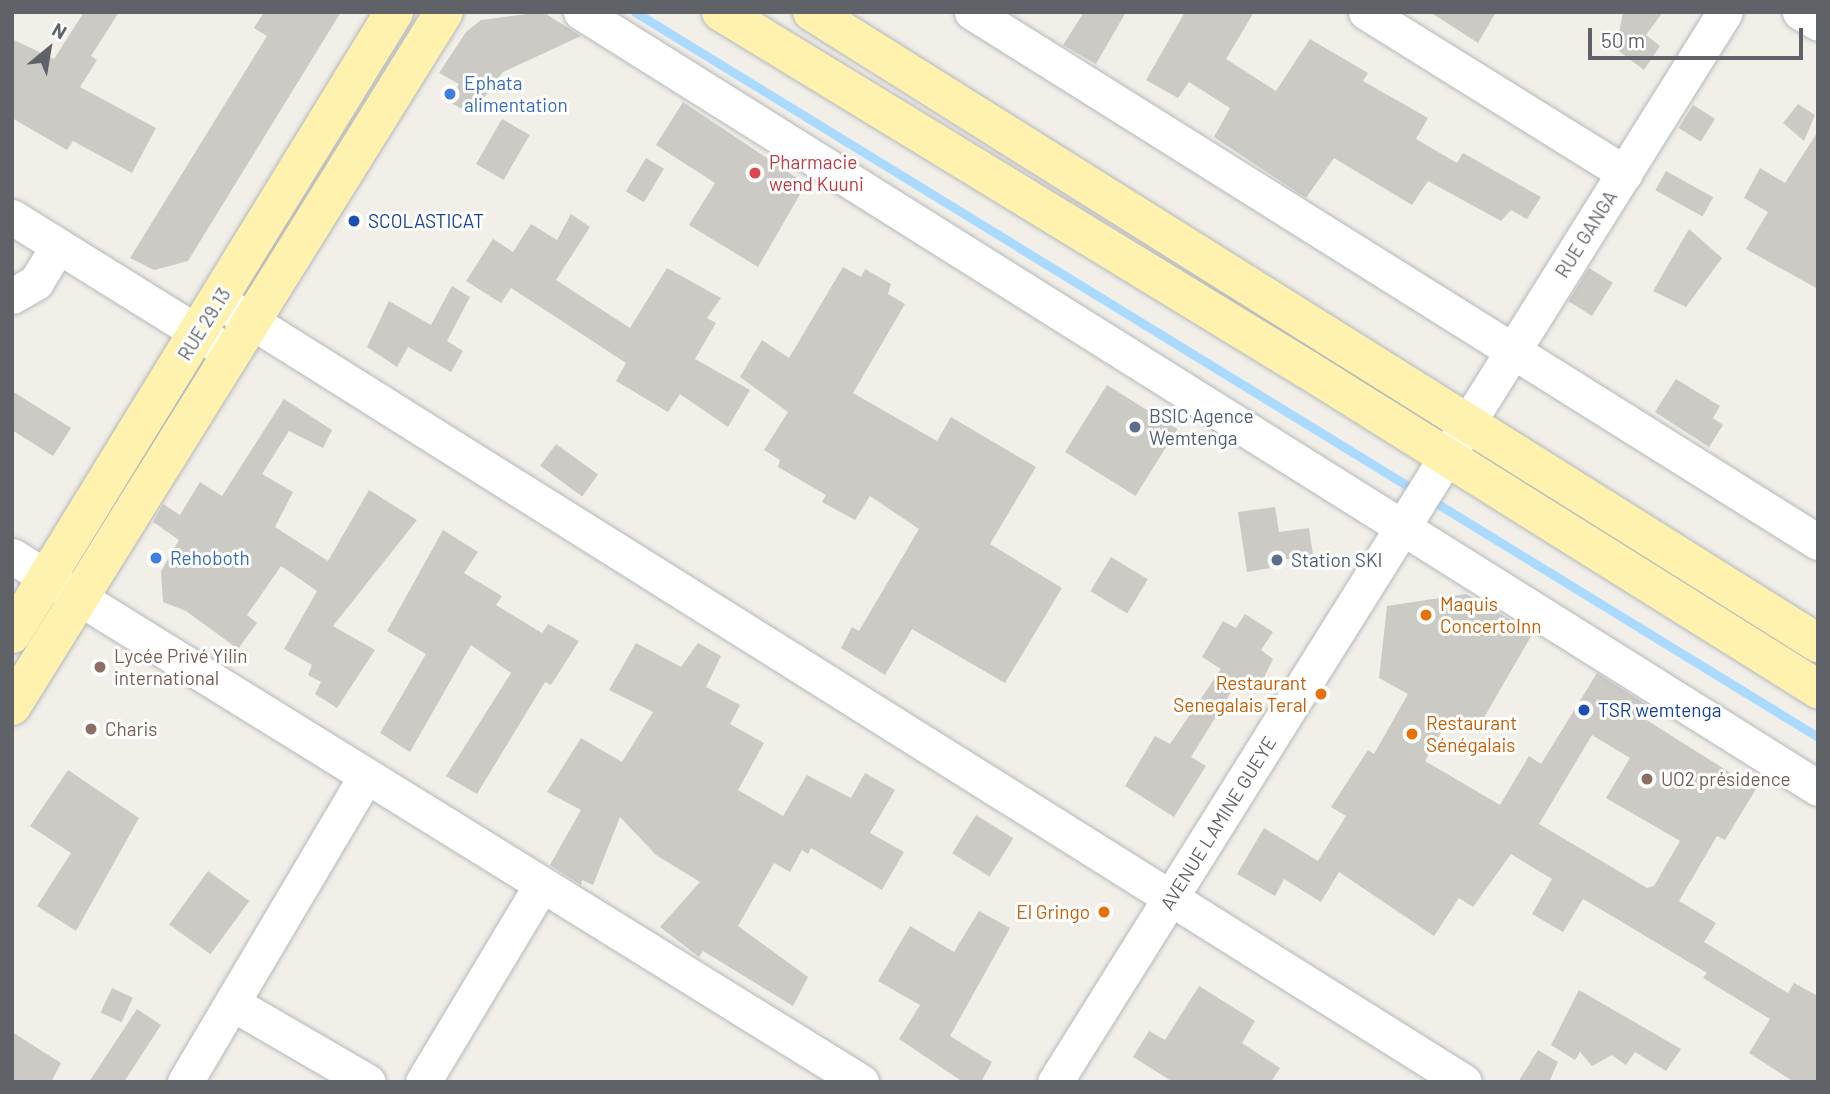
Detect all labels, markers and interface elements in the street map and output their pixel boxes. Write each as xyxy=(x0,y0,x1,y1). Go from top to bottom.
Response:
north arrow xyxy=(14,14,84,84)
scale bar xyxy=(1592,14,1807,58)
text: N xyxy=(49,17,71,43)
text: 50 m xyxy=(1601,27,1645,52)
place label: Ephata alimentation xyxy=(464,72,568,116)
marker: Ephata alimentation xyxy=(442,86,458,102)
place label: Pharmacie wend Kuuni xyxy=(769,151,864,195)
marker: Pharmacie wend Kuuni xyxy=(747,165,763,181)
street label: RUE GANGA xyxy=(1550,186,1622,282)
place label: SCOLASTICAT xyxy=(368,210,484,232)
marker: SCOLASTICAT xyxy=(346,213,362,229)
street label: RUE 29.13 xyxy=(173,284,235,364)
place label: BSIC Agence Wemtenga xyxy=(1149,405,1254,449)
marker: BSIC Agence Wemtenga xyxy=(1127,419,1143,435)
place label: Rehoboth xyxy=(170,547,250,569)
place label: Station SKI xyxy=(1291,549,1382,571)
marker: Rehoboth xyxy=(148,550,164,566)
marker: Station SKI xyxy=(1269,552,1285,568)
place label: Maquis ConcertoInn xyxy=(1440,593,1541,637)
marker: Maquis ConcertoInn xyxy=(1418,607,1434,623)
place label: Lycée Privé Yilin international xyxy=(114,645,248,689)
marker: Lycée Privé Yilin international xyxy=(92,659,108,675)
place label: Restaurant Senegalais Teral xyxy=(1173,672,1307,716)
marker: Restaurant Senegalais Teral xyxy=(1313,686,1329,702)
place label: TSR wemtenga xyxy=(1598,699,1721,721)
marker: TSR wemtenga xyxy=(1576,702,1592,718)
place label: Restaurant Sénégalais xyxy=(1426,712,1517,756)
place label: Charis xyxy=(105,718,157,740)
marker: Charis xyxy=(83,721,99,737)
marker: Restaurant Sénégalais xyxy=(1404,726,1420,742)
street label: AVENUE LAMINE GUEYE xyxy=(1155,732,1281,914)
place label: UO2 présidence xyxy=(1661,768,1791,790)
marker: UO2 présidence xyxy=(1639,771,1655,787)
place label: El Gringo xyxy=(1016,901,1090,923)
marker: El Gringo xyxy=(1096,904,1112,920)

